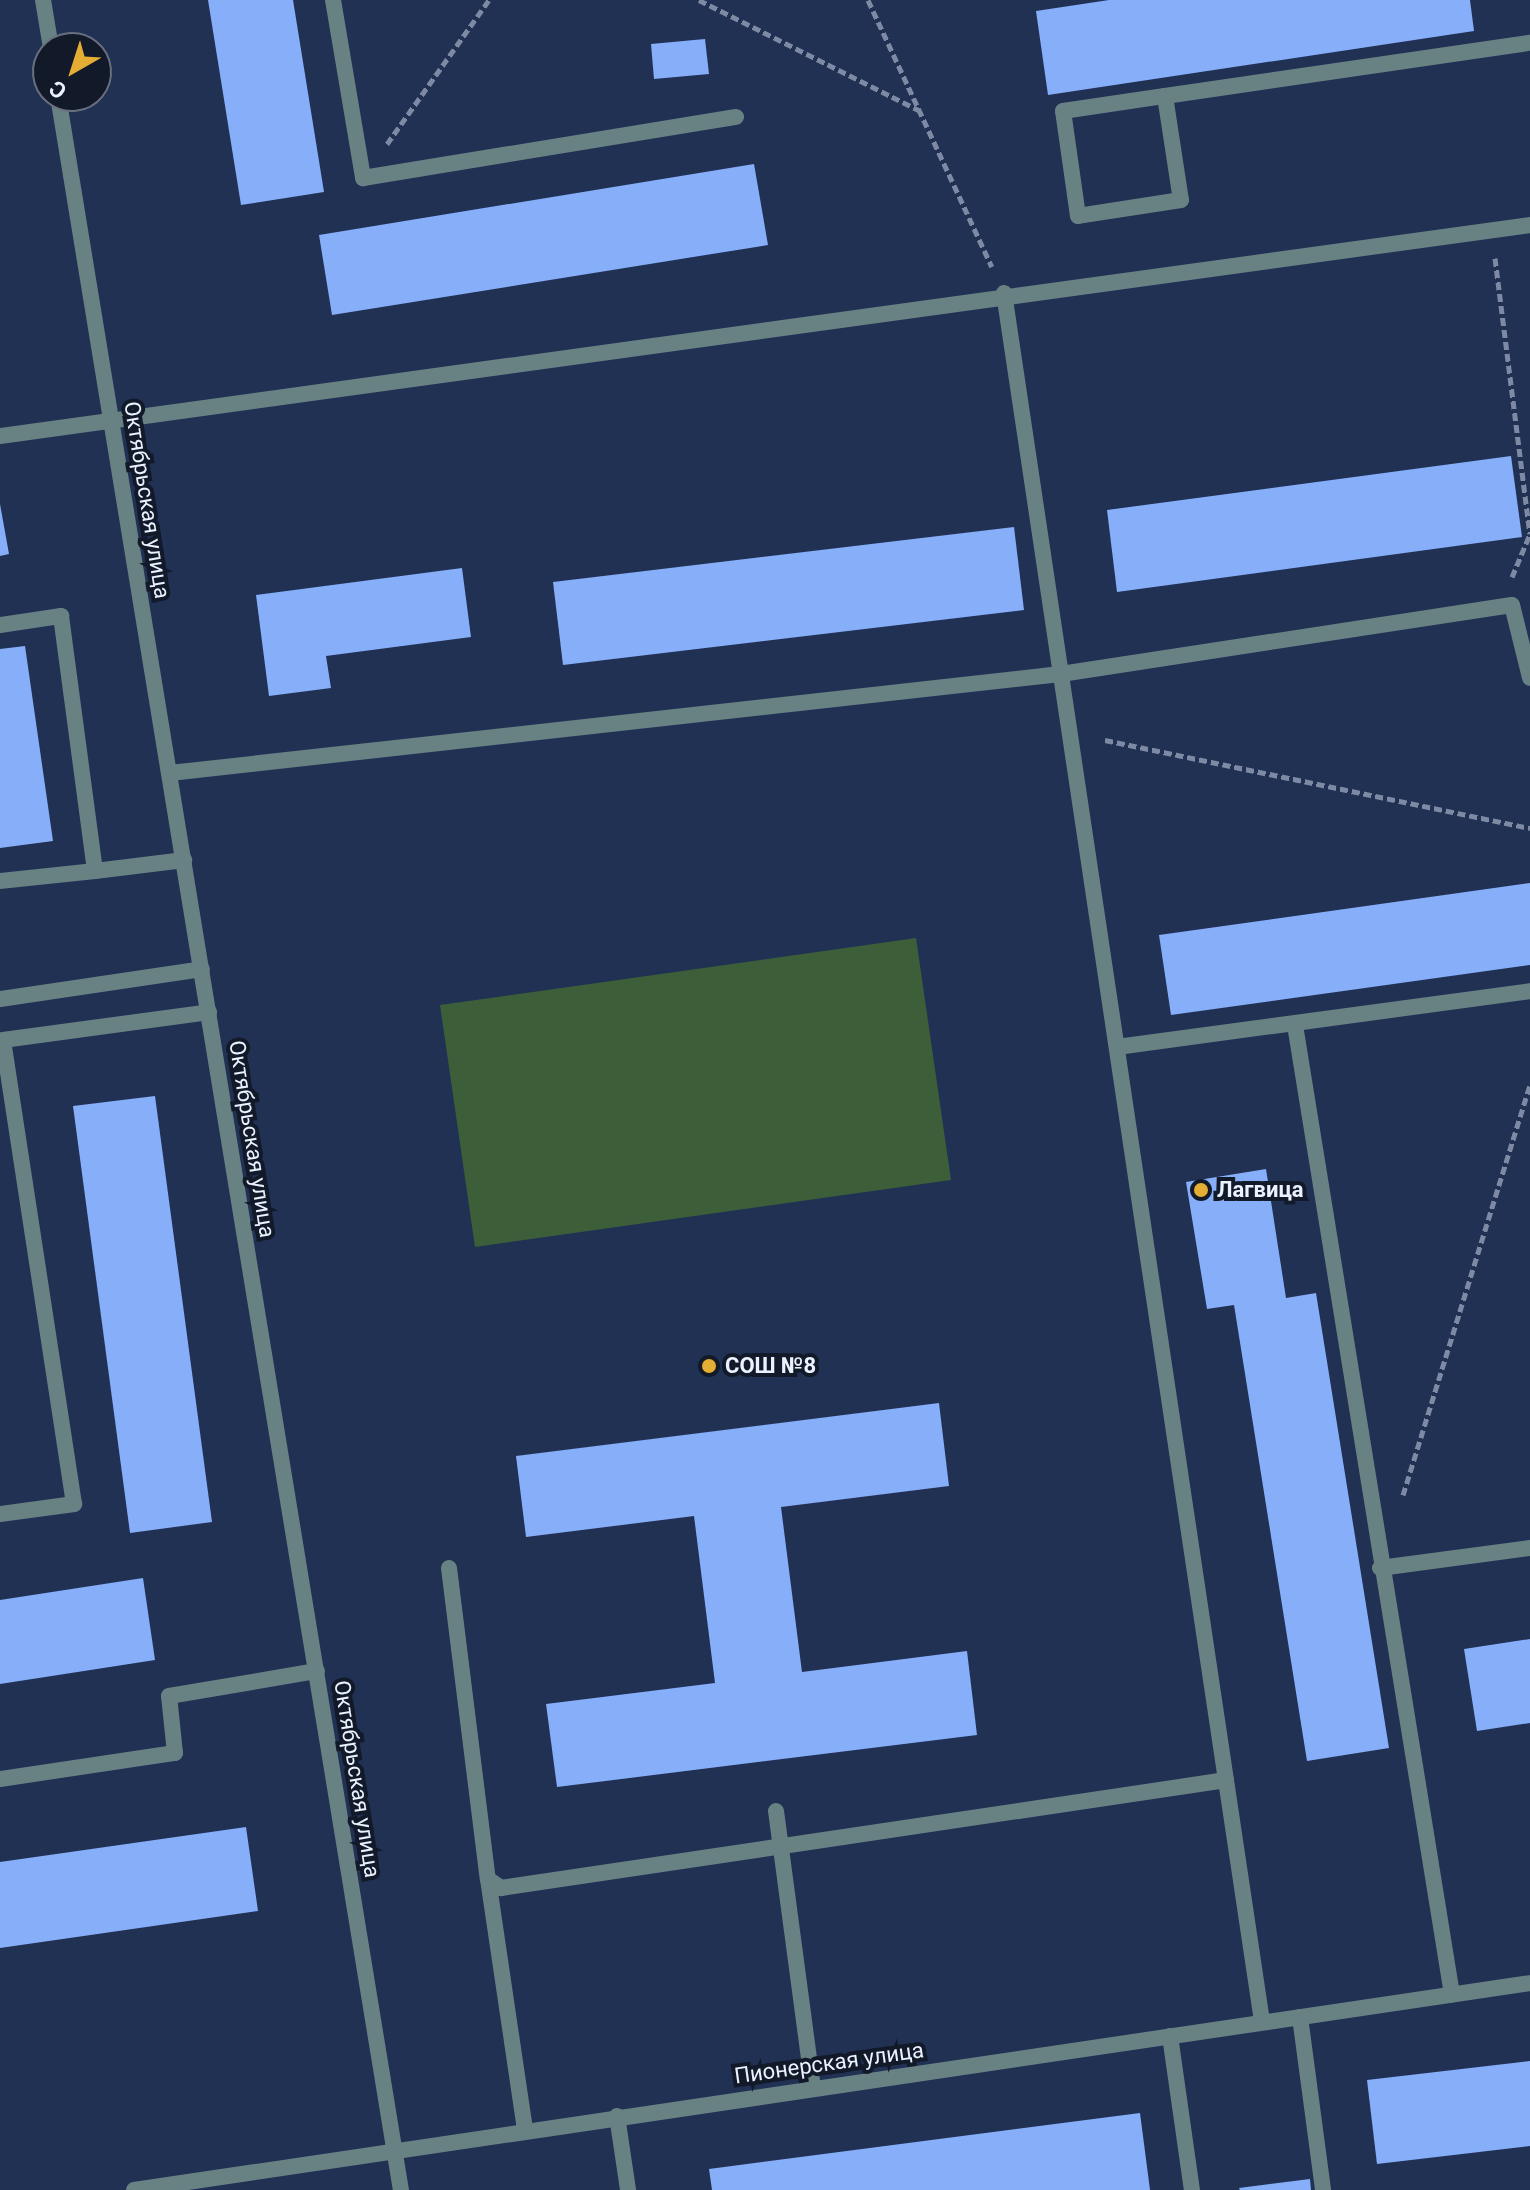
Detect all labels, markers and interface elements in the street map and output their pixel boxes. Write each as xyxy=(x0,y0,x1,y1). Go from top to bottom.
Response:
north arrow xyxy=(32,32,112,112)
text: С xyxy=(44,75,71,104)
street label: Октябрьская улица xyxy=(118,400,176,600)
street label: Октябрьская улица xyxy=(223,1039,281,1239)
place label: Лагвица xyxy=(1217,1177,1304,1203)
marker: Лагвица xyxy=(1192,1181,1210,1199)
place label: СОШ №8 xyxy=(725,1353,816,1379)
marker: СОШ №8 xyxy=(700,1357,718,1375)
street label: Октябрьская улица xyxy=(328,1679,386,1879)
street label: Пионерская улица xyxy=(733,2037,925,2089)

